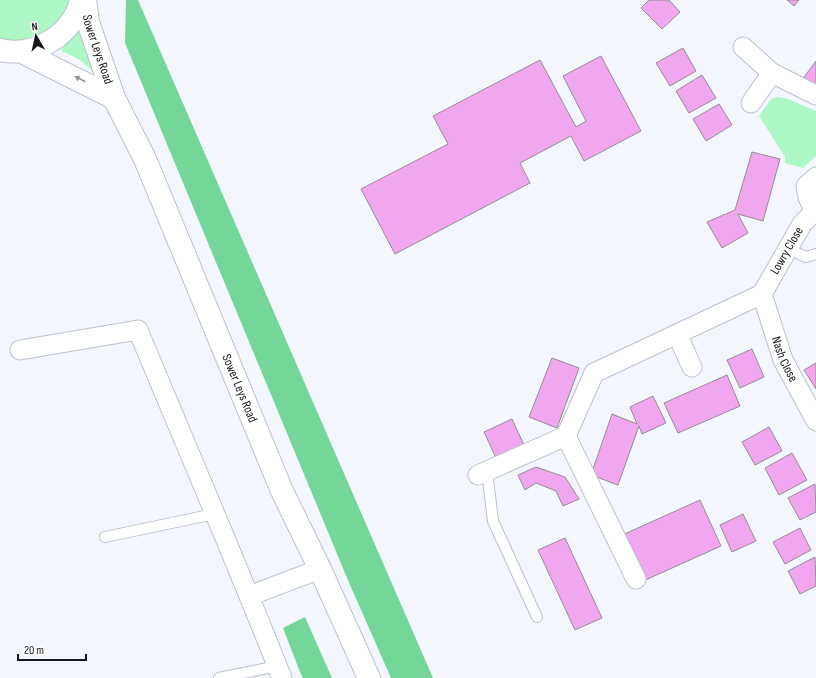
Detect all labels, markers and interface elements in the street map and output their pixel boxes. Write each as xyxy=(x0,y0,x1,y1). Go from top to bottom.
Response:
street label: Sower Leys Road xyxy=(79,14,117,86)
north arrow xyxy=(16,16,56,56)
text: N xyxy=(31,20,39,33)
one-way arrow xyxy=(74,76,85,82)
street label: Lowry Close xyxy=(767,224,807,277)
street label: Nash Close xyxy=(768,334,801,385)
street label: Sower Leys Road xyxy=(218,352,261,425)
scale bar xyxy=(18,636,86,662)
text: 20 m xyxy=(24,643,44,658)

